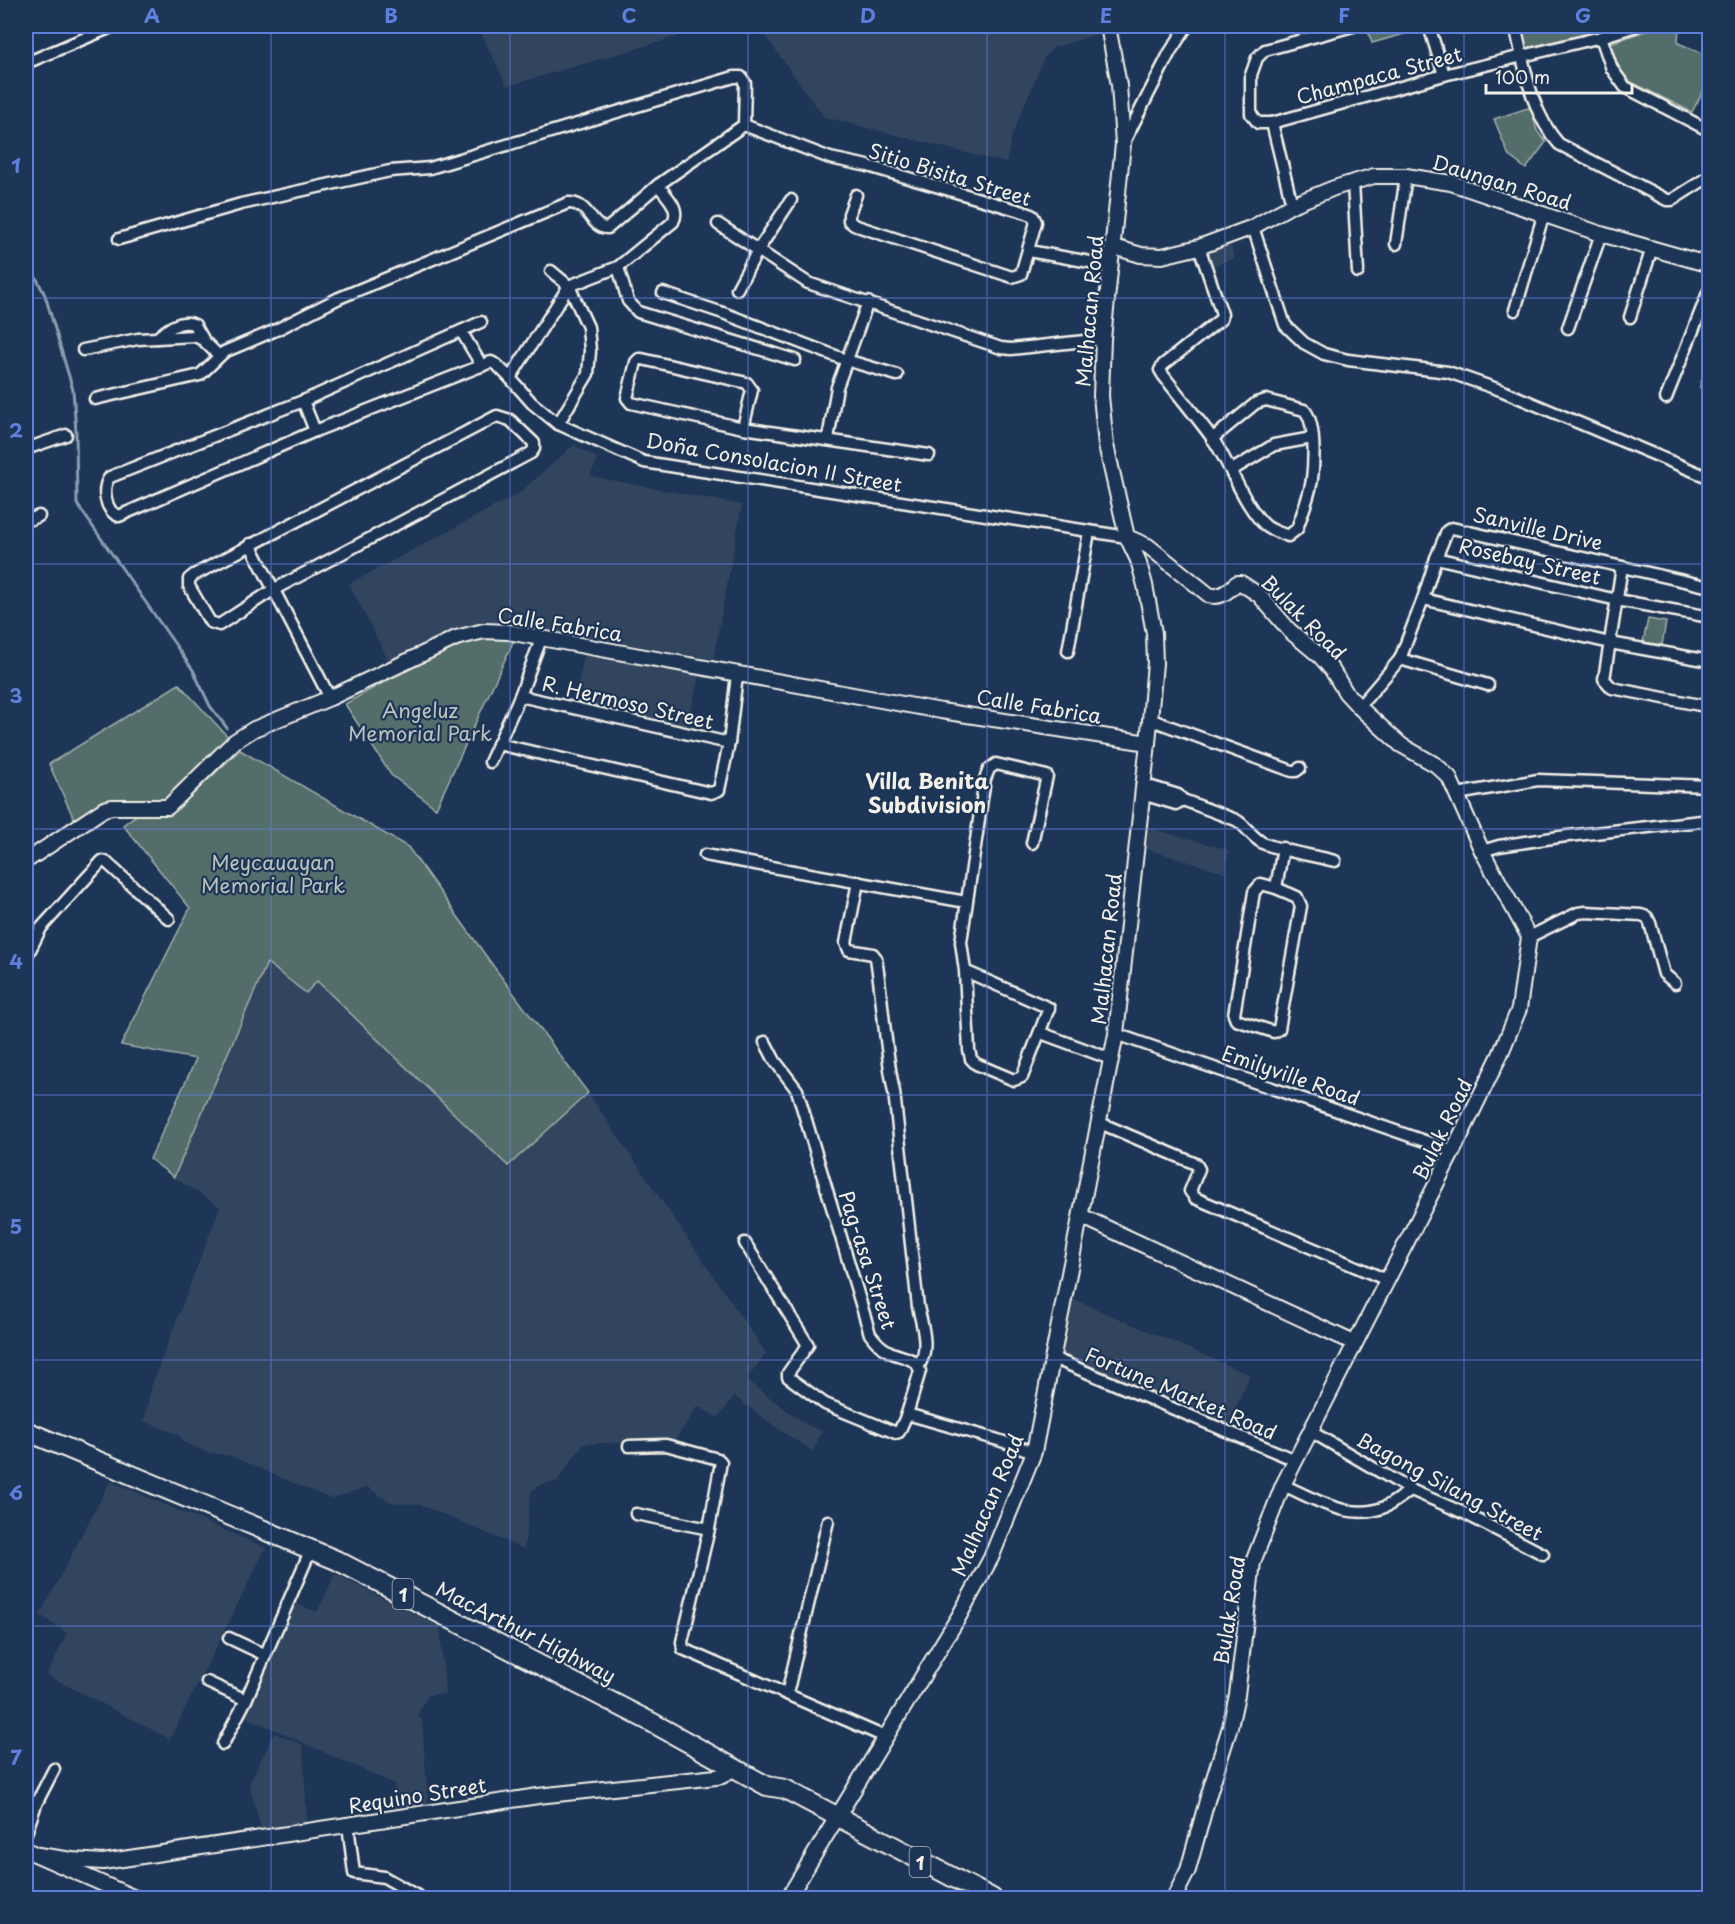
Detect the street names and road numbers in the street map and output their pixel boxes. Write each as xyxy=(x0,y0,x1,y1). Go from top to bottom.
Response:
street label: Champaca Street xyxy=(1293,38,1465,112)
street label: Sitio Bisita Street xyxy=(865,135,1035,213)
street label: Daungan Road xyxy=(1429,147,1575,217)
street label: Malhacan Road xyxy=(1067,234,1111,388)
street label: Doña Consolacion II Street xyxy=(644,425,904,499)
street label: Sanville Drive xyxy=(1470,499,1606,557)
street label: Rosebay Street xyxy=(1456,530,1604,592)
street label: Bulak Road xyxy=(1255,568,1353,666)
street label: Calle Fabrica xyxy=(495,599,625,649)
street label: R. Hermoso Street xyxy=(539,668,717,736)
street label: Calle Fabrica xyxy=(974,681,1104,731)
street label: Malhacan Road xyxy=(1083,872,1129,1026)
street label: Emilyville Road xyxy=(1218,1037,1364,1113)
street label: Bulak Road xyxy=(1404,1073,1480,1185)
street label: Pag-asa Street xyxy=(832,1187,904,1333)
street label: Fortune Market Road xyxy=(1081,1339,1281,1447)
street label: Bagong Silang Street xyxy=(1352,1424,1548,1548)
street label: Malhacan Road xyxy=(943,1429,1031,1581)
street label: Bulak Road xyxy=(1206,1554,1252,1666)
street label: MacArthur Highway xyxy=(431,1574,621,1690)
road number: 1 xyxy=(392,1579,414,1609)
street label: Requino Street xyxy=(346,1769,488,1821)
road number: 1 xyxy=(910,1847,930,1877)

